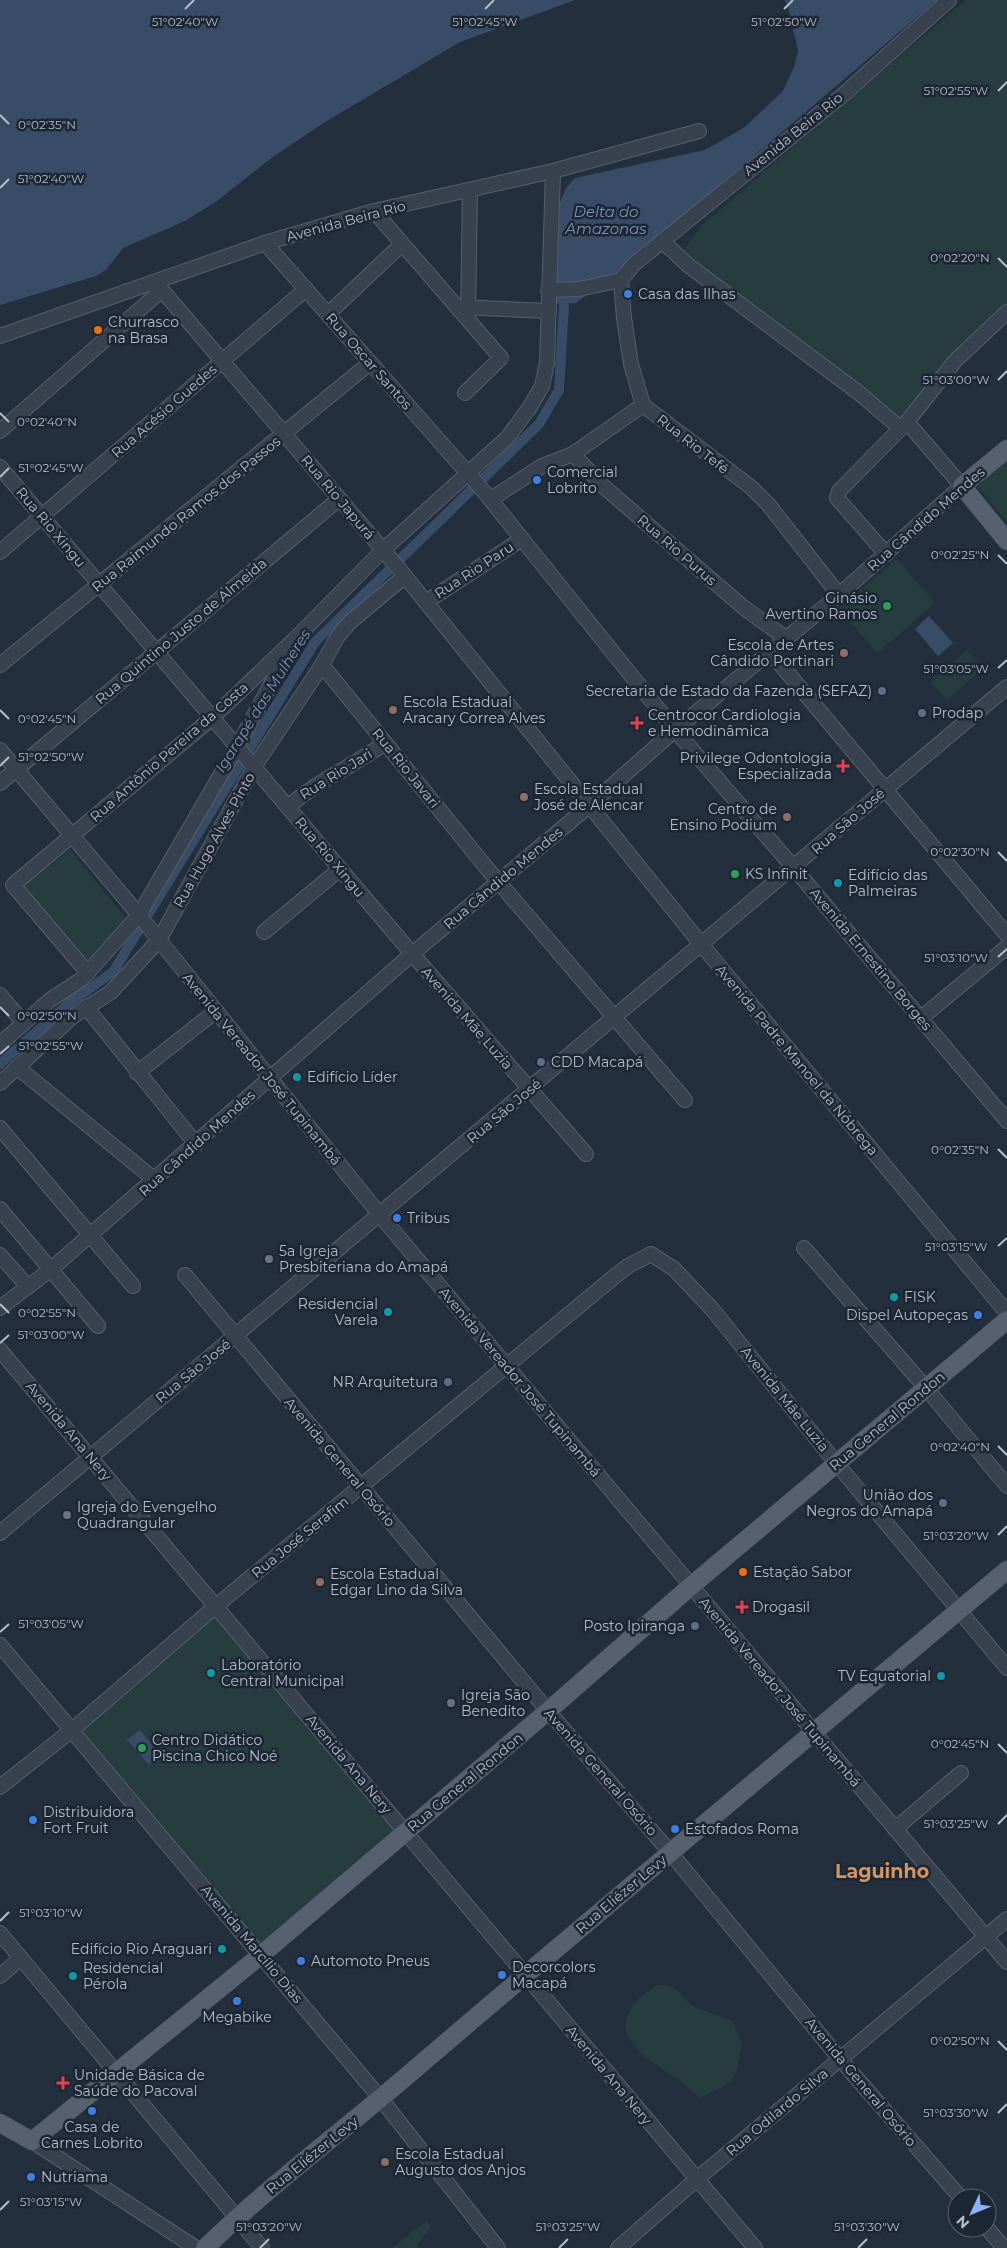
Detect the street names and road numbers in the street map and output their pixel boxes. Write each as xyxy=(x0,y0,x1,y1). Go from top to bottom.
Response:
street label: Avenida Beira Rio xyxy=(740,88,846,180)
street label: Avenida Beira Rio xyxy=(284,196,408,246)
street label: Rua Oscar Santos xyxy=(322,309,416,413)
street label: Rua Acésio Guedes xyxy=(107,360,221,462)
street label: Rua Rio Tefé xyxy=(653,410,733,478)
street label: Rua Raimundo Ramos dos Passos xyxy=(88,432,284,596)
street label: Rua Rio Japurá xyxy=(297,451,379,543)
street label: Rua Cândido Mendes xyxy=(863,463,989,575)
street label: Rua Rio Xingu xyxy=(12,483,90,571)
street label: Rua Rio Purus xyxy=(634,511,720,589)
street label: Rua Rio Paru xyxy=(431,538,517,602)
street label: Rua Quintino Justo de Almeida xyxy=(91,554,271,708)
street label: Rua Antônio Pereira da Costa xyxy=(86,678,252,826)
street label: Rua Rio Javari xyxy=(368,724,444,812)
street label: Rua Rio Jari xyxy=(296,745,376,803)
street label: Rua Hugo Alves Pinto xyxy=(169,769,259,911)
street label: Rua São José xyxy=(807,784,889,858)
street label: Rua Rio Xingu xyxy=(291,813,369,901)
street label: Rua Cândido Mendes xyxy=(440,823,566,933)
street label: Avenida Ernestino Borges xyxy=(806,884,936,1034)
street label: Avenida Padre Manoel da Nóbrega xyxy=(712,961,882,1159)
street label: Avenida Mãe Luzia xyxy=(417,963,517,1073)
street label: Avenida Vereador José Tupinambá xyxy=(179,969,345,1169)
street label: Rua São José xyxy=(463,1075,545,1147)
street label: Rua Cândido Mendes xyxy=(135,1086,259,1200)
street label: Avenida Vereador José Tupinambá xyxy=(435,1283,605,1481)
street label: Rua São José xyxy=(152,1335,234,1407)
street label: Avenida Mãe Luzia xyxy=(737,1343,833,1455)
street label: Rua General Rondon xyxy=(825,1367,949,1475)
street label: Avenida Ana Nery xyxy=(22,1378,116,1485)
street label: Avenida General Osório xyxy=(281,1394,400,1531)
street label: Rua José Serafim xyxy=(248,1492,352,1582)
street label: Avenida Vereador José Tupinambá xyxy=(695,1593,865,1791)
street label: Avenida General Osório xyxy=(541,1704,662,1840)
street label: Avenida Ana Nery xyxy=(302,1711,396,1818)
street label: Rua General Rondon xyxy=(403,1728,527,1836)
street label: Rua Eliézer Levy xyxy=(572,1851,670,1937)
street label: Avenida Marcílio Dias xyxy=(197,1881,307,2007)
street label: Avenida General Osório xyxy=(802,2014,921,2151)
street label: Avenida Ana Nery xyxy=(562,2022,656,2129)
street label: Rua Odilardo Silva xyxy=(722,2064,832,2160)
street label: Rua Eliézer Levy xyxy=(262,2112,362,2198)

